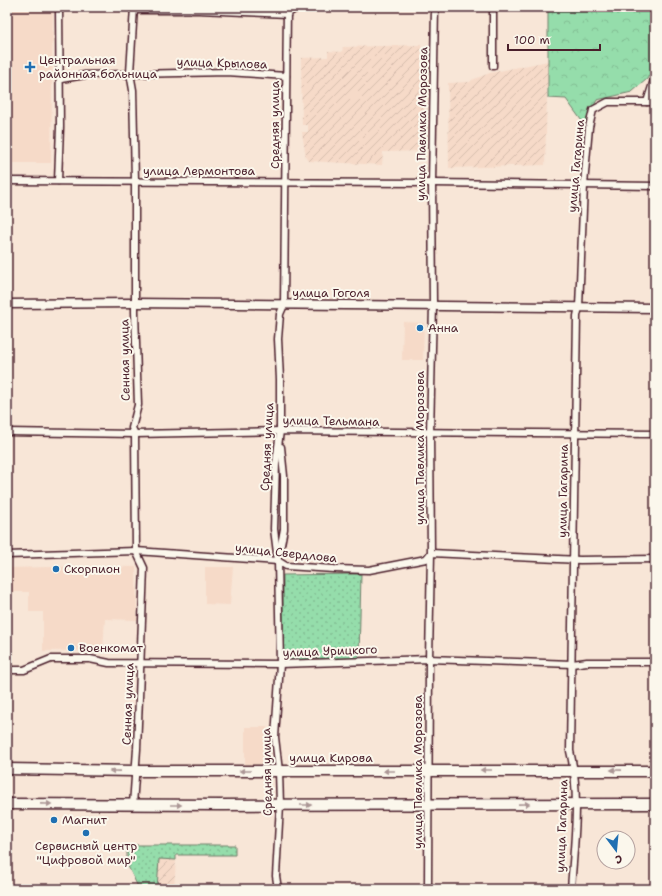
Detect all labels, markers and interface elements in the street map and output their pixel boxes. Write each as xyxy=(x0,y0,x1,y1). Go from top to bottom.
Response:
scale bar xyxy=(508,26,600,52)
text: 100 m xyxy=(514,32,550,48)
street label: улица Павлика Морозова xyxy=(413,46,431,201)
place label: Центральная районная больница xyxy=(39,52,158,82)
street label: улица Крылова xyxy=(176,53,268,73)
marker: Центральная районная больница xyxy=(24,61,36,73)
street label: Средняя улица xyxy=(267,80,283,169)
street label: улица Гагарина xyxy=(564,118,588,213)
street label: улица Лермонтова xyxy=(143,163,256,179)
street label: улица Гоголя xyxy=(292,285,370,301)
street label: Сенная улица xyxy=(116,318,134,401)
place label: Анна xyxy=(428,320,459,336)
marker: Анна xyxy=(415,323,425,333)
street label: улица Павлика Морозова xyxy=(412,370,428,525)
street label: Средняя улица xyxy=(257,402,277,491)
street label: улица Тельмана xyxy=(282,412,380,430)
street label: улица Гагарина xyxy=(554,444,572,538)
street label: улица Свердлова xyxy=(234,540,338,566)
place label: Скорпион xyxy=(64,561,120,577)
marker: Скорпион xyxy=(51,564,61,574)
place label: Военкомат xyxy=(79,640,144,656)
street label: улица Урицкого xyxy=(282,641,378,661)
marker: Военкомат xyxy=(66,643,76,653)
street label: Сенная улица xyxy=(119,662,137,745)
street label: улица Павлика Морозова xyxy=(410,694,426,849)
street label: Средняя улица xyxy=(258,727,276,816)
street label: улица Кирова xyxy=(289,750,373,766)
one-way arrow xyxy=(109,767,121,774)
one-way arrow xyxy=(479,767,492,773)
one-way arrow xyxy=(609,767,622,773)
one-way arrow xyxy=(238,768,251,774)
one-way arrow xyxy=(382,768,395,774)
street label: улица Гагарина xyxy=(552,779,572,873)
one-way arrow xyxy=(40,801,53,807)
one-way arrow xyxy=(518,801,531,807)
one-way arrow xyxy=(170,802,183,808)
one-way arrow xyxy=(300,802,313,808)
place label: Магнит xyxy=(62,812,108,828)
marker: Магнит xyxy=(49,815,59,825)
marker: Сервисный центр "Цифровой мир" xyxy=(81,828,91,838)
north arrow xyxy=(596,830,636,870)
place label: Сервисный центр "Цифровой мир" xyxy=(35,838,137,868)
text: С xyxy=(613,851,624,867)

